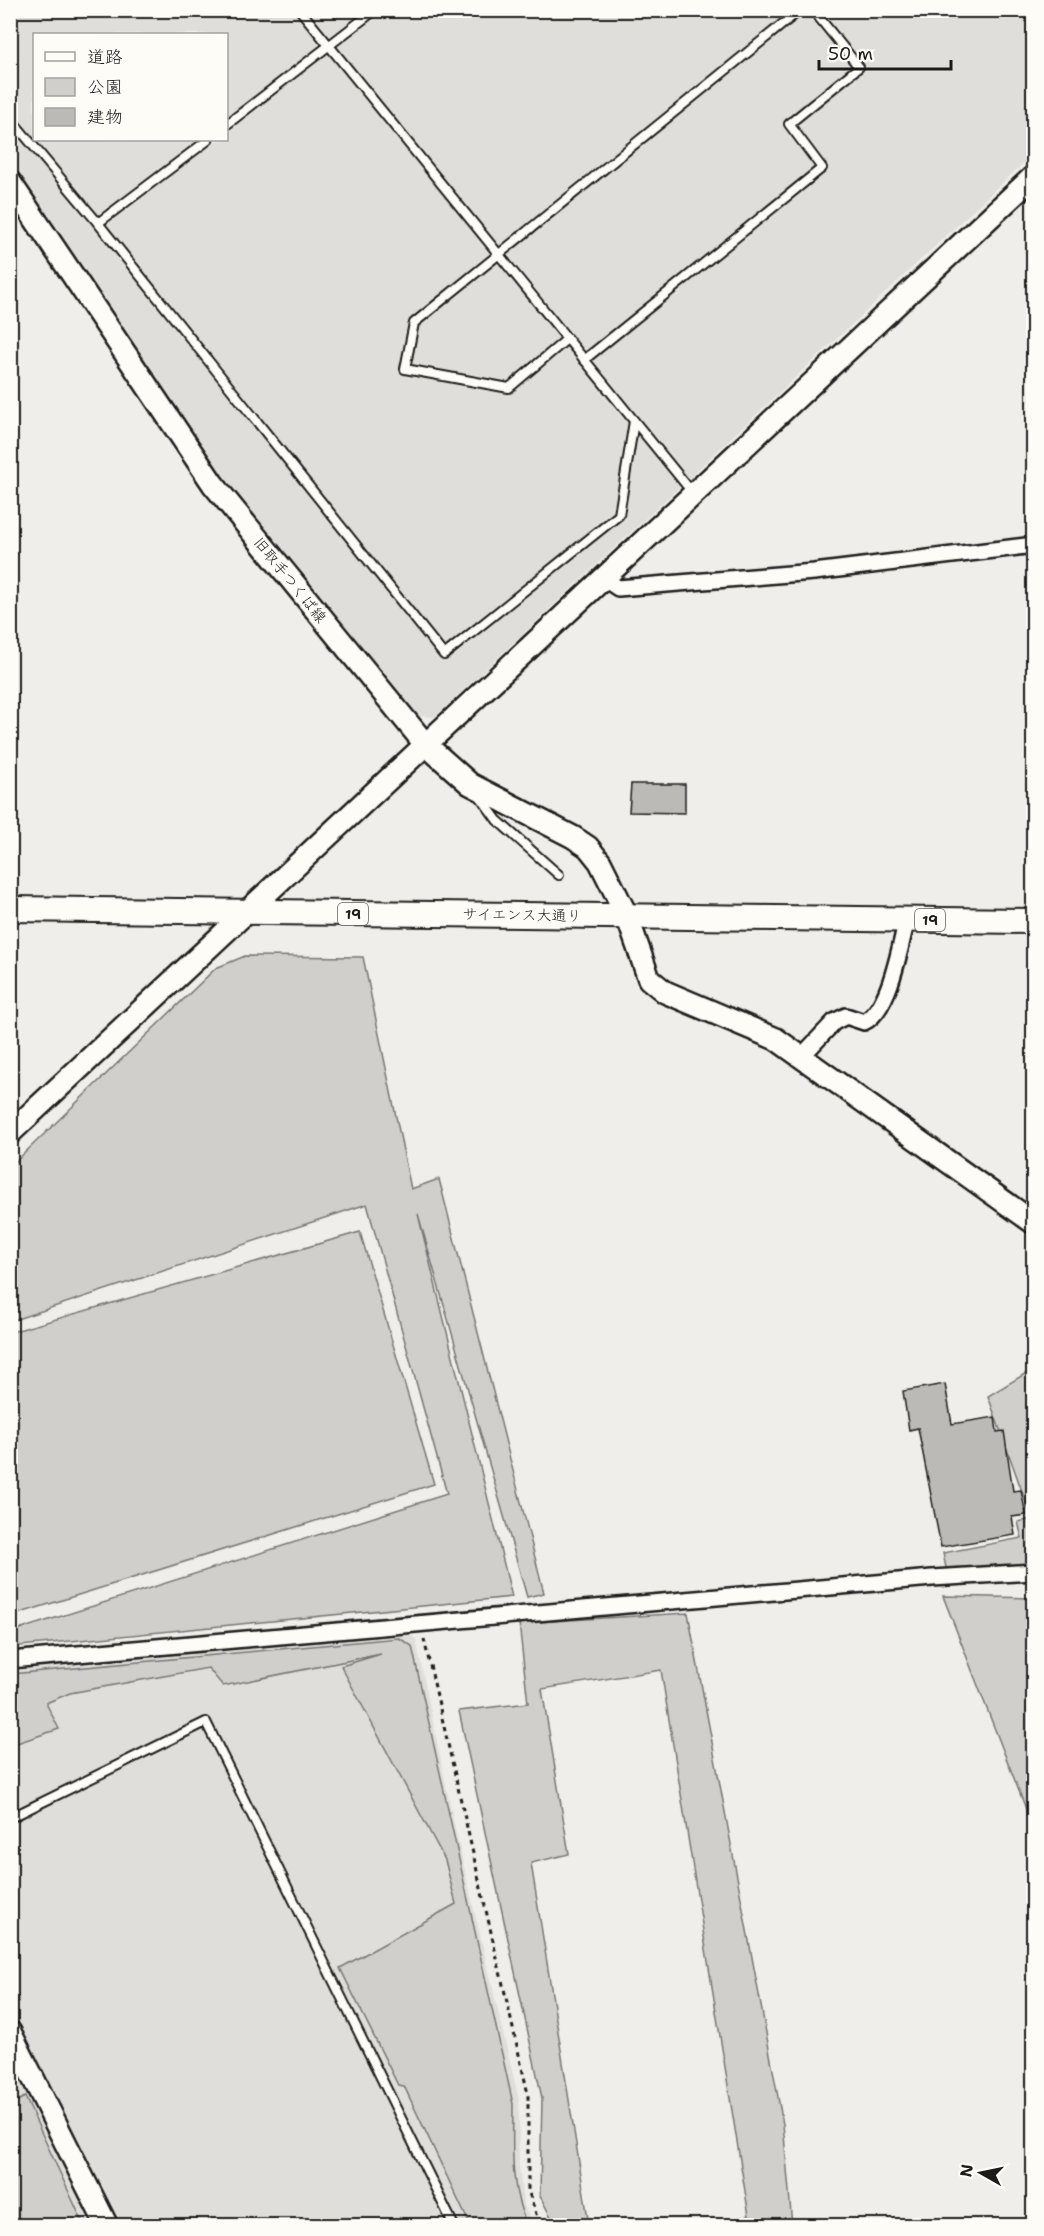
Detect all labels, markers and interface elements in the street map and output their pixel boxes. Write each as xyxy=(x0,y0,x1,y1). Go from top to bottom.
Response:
legend xyxy=(33,33,228,141)
scale bar xyxy=(819,33,951,71)
text: 50 m xyxy=(828,42,873,66)
text: 道路 xyxy=(87,45,123,69)
text: 公園 xyxy=(87,75,123,99)
text: 建物 xyxy=(87,105,123,129)
street label: 旧取手つくば線 xyxy=(249,533,331,627)
road number: 19 xyxy=(338,903,368,925)
street label: サイエンス大通り xyxy=(462,904,582,926)
road number: 19 xyxy=(915,909,945,931)
north arrow xyxy=(951,2143,1011,2203)
text: N xyxy=(955,2163,978,2179)

